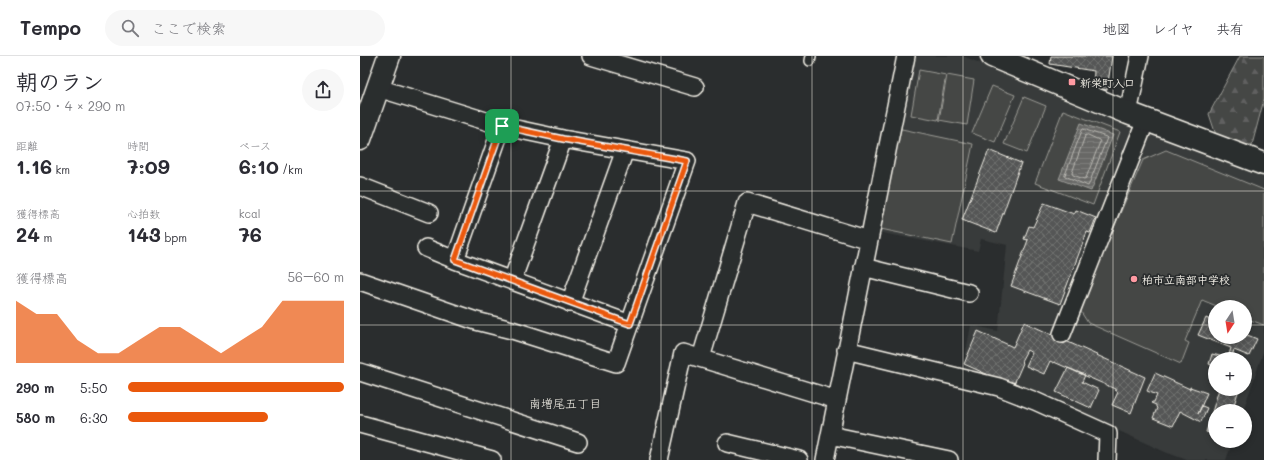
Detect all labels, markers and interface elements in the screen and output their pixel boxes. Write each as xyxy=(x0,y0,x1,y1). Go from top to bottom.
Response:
search box xyxy=(105,10,385,46)
text: Tempo xyxy=(20,15,81,40)
icon: search xyxy=(119,17,141,39)
text: ここで検索 xyxy=(151,18,226,38)
text: 地図 xyxy=(1103,19,1131,38)
text: レイヤ xyxy=(1153,19,1194,38)
text: 共有 xyxy=(1216,19,1244,38)
text: 朝のラン xyxy=(16,67,104,96)
button: share xyxy=(302,69,344,111)
place label: 新栄町入口 xyxy=(1080,75,1135,90)
marker: 新栄町入口 xyxy=(1067,77,1077,87)
text: 07:50 · 4 × 290 m xyxy=(16,97,125,114)
pin xyxy=(485,109,519,143)
icon: arrive xyxy=(491,115,513,137)
text: 距離 xyxy=(16,138,38,153)
text: 時間 xyxy=(127,138,149,153)
text: ペース xyxy=(239,138,271,153)
text: 1.16 xyxy=(16,153,52,179)
text: 7:09 xyxy=(127,153,170,179)
text: 6:10 xyxy=(239,153,279,179)
text: km xyxy=(52,162,70,177)
text: /km xyxy=(279,162,303,177)
text: 獲得標高 xyxy=(16,206,60,221)
text: 心拍数 xyxy=(127,206,160,221)
text: kcal xyxy=(239,206,261,221)
text: 24 xyxy=(16,221,40,247)
text: 143 xyxy=(127,221,161,247)
text: 76 xyxy=(239,221,262,247)
text: m xyxy=(40,230,52,245)
text: bpm xyxy=(161,230,187,245)
text: 56–60 m xyxy=(288,268,344,285)
text: 獲得標高 xyxy=(16,269,68,286)
place label: 柏市立南部中学校 xyxy=(1142,272,1230,287)
marker: 柏市立南部中学校 xyxy=(1129,274,1139,284)
north arrow xyxy=(1208,300,1252,344)
map controls xyxy=(1208,300,1252,448)
button: + xyxy=(1208,352,1252,396)
text: 290 m xyxy=(16,379,54,396)
text: 5:50 xyxy=(80,379,107,396)
district label: 南増尾五丁目 xyxy=(529,395,601,411)
button: − xyxy=(1208,404,1252,448)
text: 580 m xyxy=(16,409,55,426)
text: 6:30 xyxy=(80,409,108,426)

